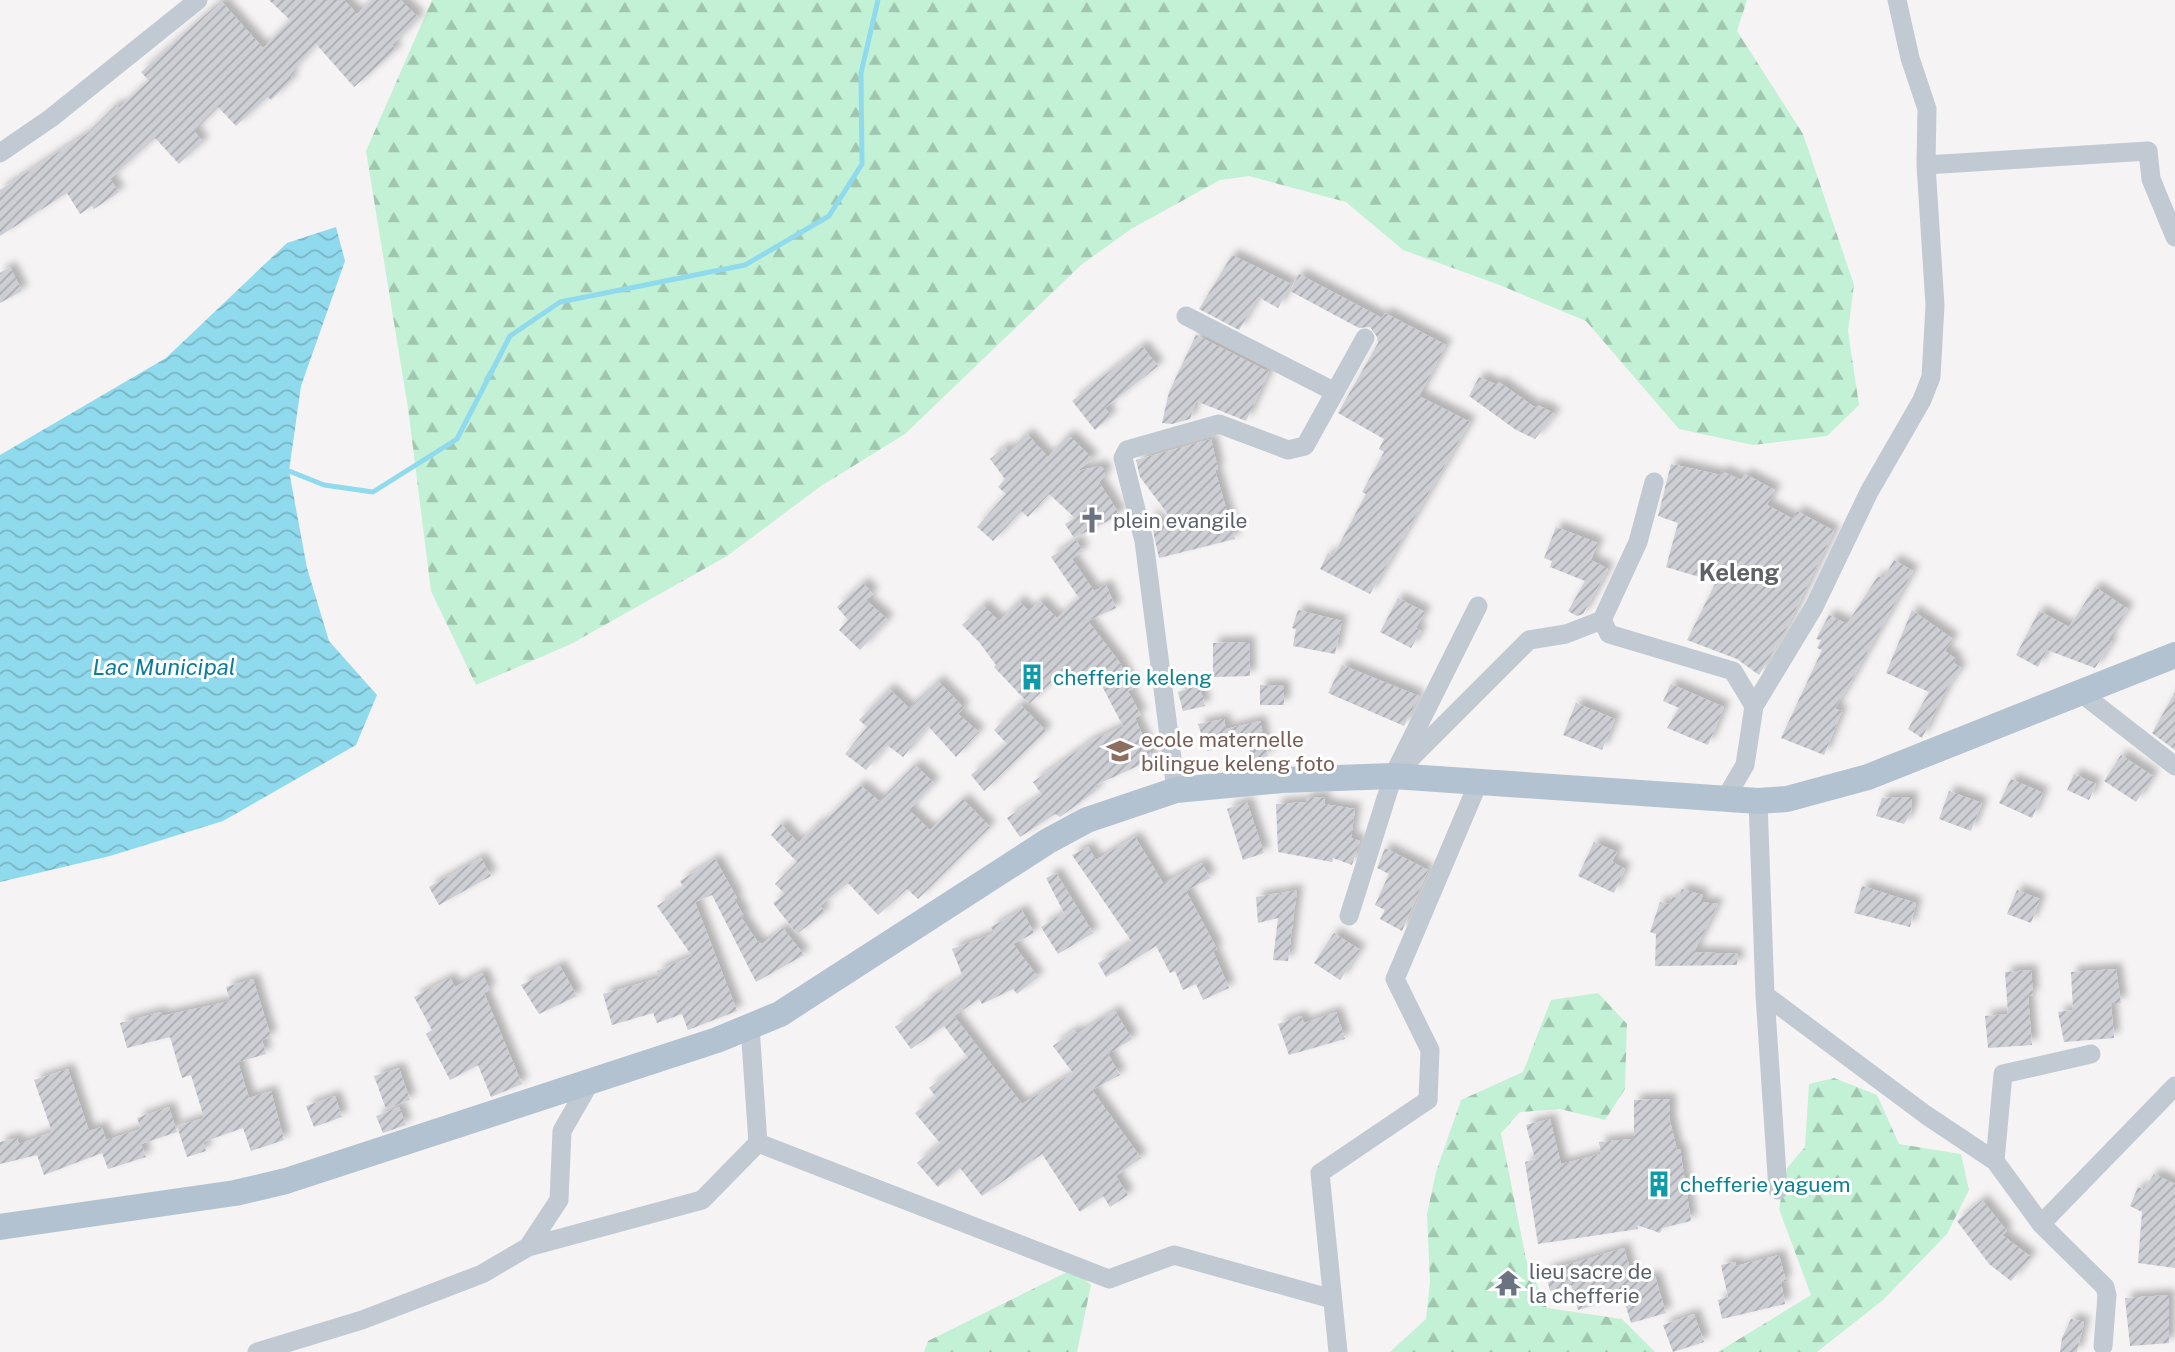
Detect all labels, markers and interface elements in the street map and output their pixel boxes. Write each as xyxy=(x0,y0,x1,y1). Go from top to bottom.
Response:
church icon: plein evangile xyxy=(1077,505,1107,535)
place label: plein evangile xyxy=(1113,508,1247,533)
district label: Keleng xyxy=(1699,558,1779,586)
water label: Lac Municipal xyxy=(92,653,236,680)
building icon: chefferie keleng xyxy=(1017,662,1047,692)
place label: chefferie keleng xyxy=(1053,665,1212,690)
place label: ecole maternelle bilingue keleng foto xyxy=(1141,727,1335,776)
school or university icon: ecole maternelle bilingue keleng foto xyxy=(1105,736,1135,766)
building icon: chefferie yaguem xyxy=(1644,1169,1674,1199)
place label: chefferie yaguem xyxy=(1680,1172,1850,1197)
place label: lieu sacre de la chefferie xyxy=(1529,1259,1652,1308)
temple icon: lieu sacre de la chefferie xyxy=(1493,1268,1523,1298)

